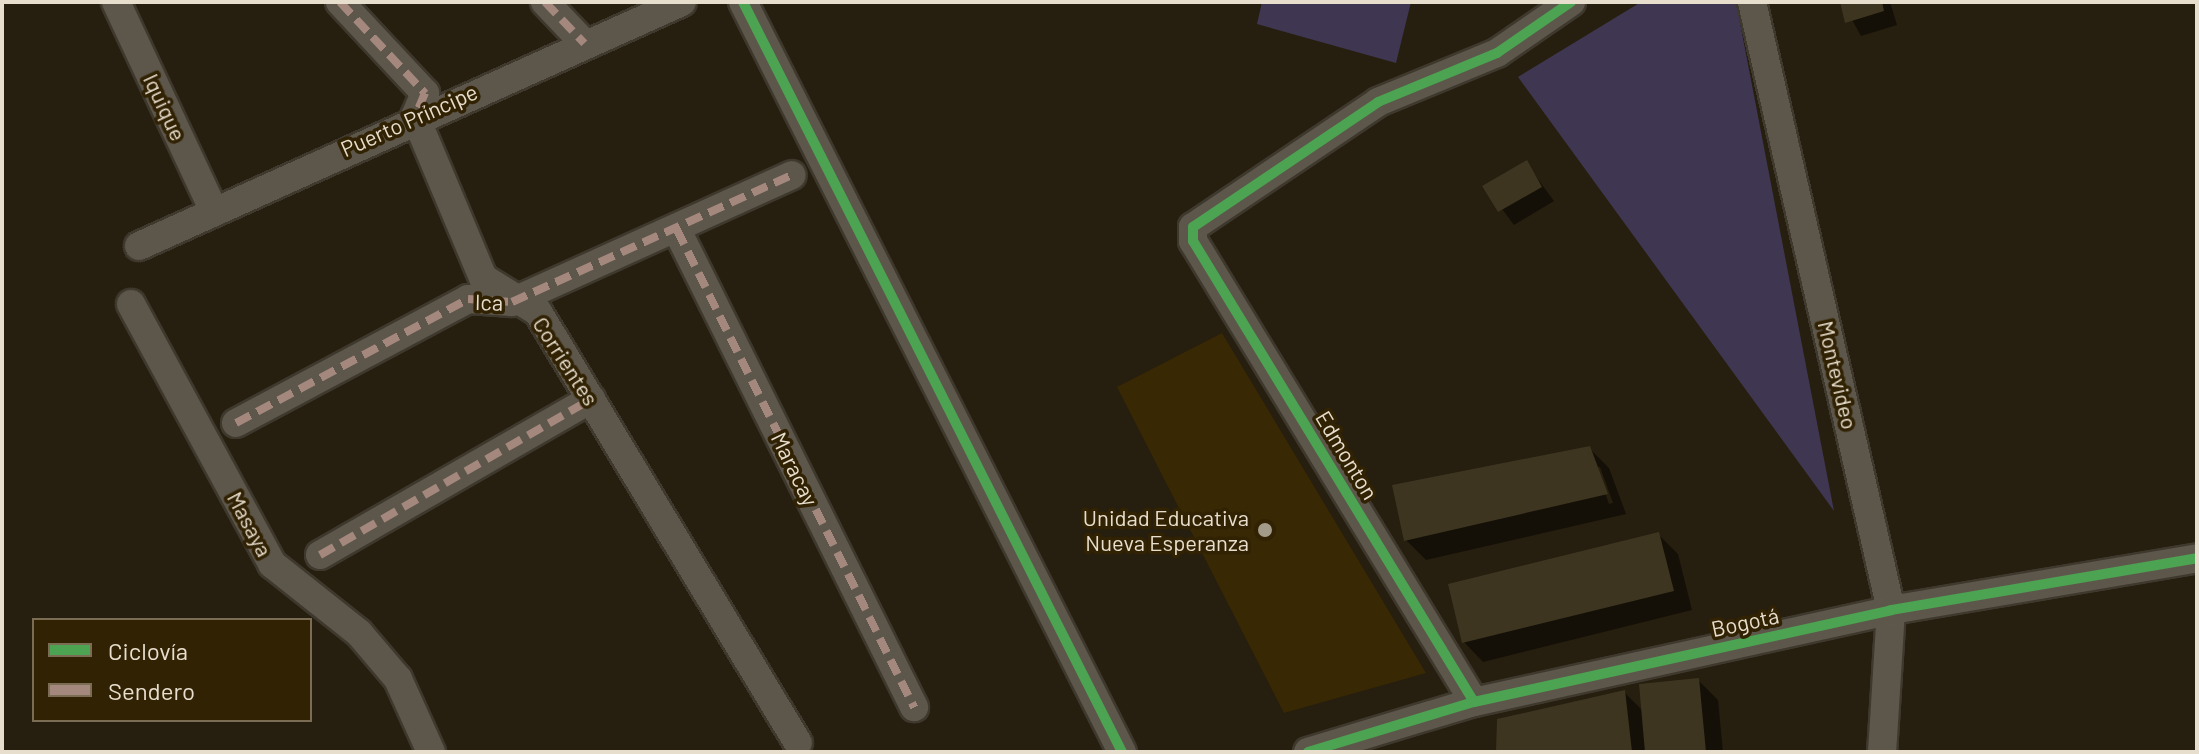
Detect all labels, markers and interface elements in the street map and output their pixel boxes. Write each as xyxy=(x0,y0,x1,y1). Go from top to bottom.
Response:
street label: Iquique xyxy=(138,69,192,145)
street label: Puerto Príncipe xyxy=(336,78,482,162)
street label: Ica xyxy=(475,289,503,315)
street label: Corrientes xyxy=(528,312,604,410)
street label: Montevideo xyxy=(1813,318,1863,432)
street label: Edmonton xyxy=(1310,406,1384,504)
street label: Maracay xyxy=(766,428,824,510)
street label: Masaya xyxy=(222,487,278,561)
place label: Unidad Educativa Nueva Esperanza xyxy=(1083,504,1249,556)
marker: Unidad Educativa Nueva Esperanza xyxy=(1256,521,1274,539)
street label: Bogotá xyxy=(1709,602,1781,642)
legend xyxy=(32,618,312,722)
text: Ciclovía xyxy=(108,636,188,665)
text: Sendero xyxy=(108,676,195,705)

